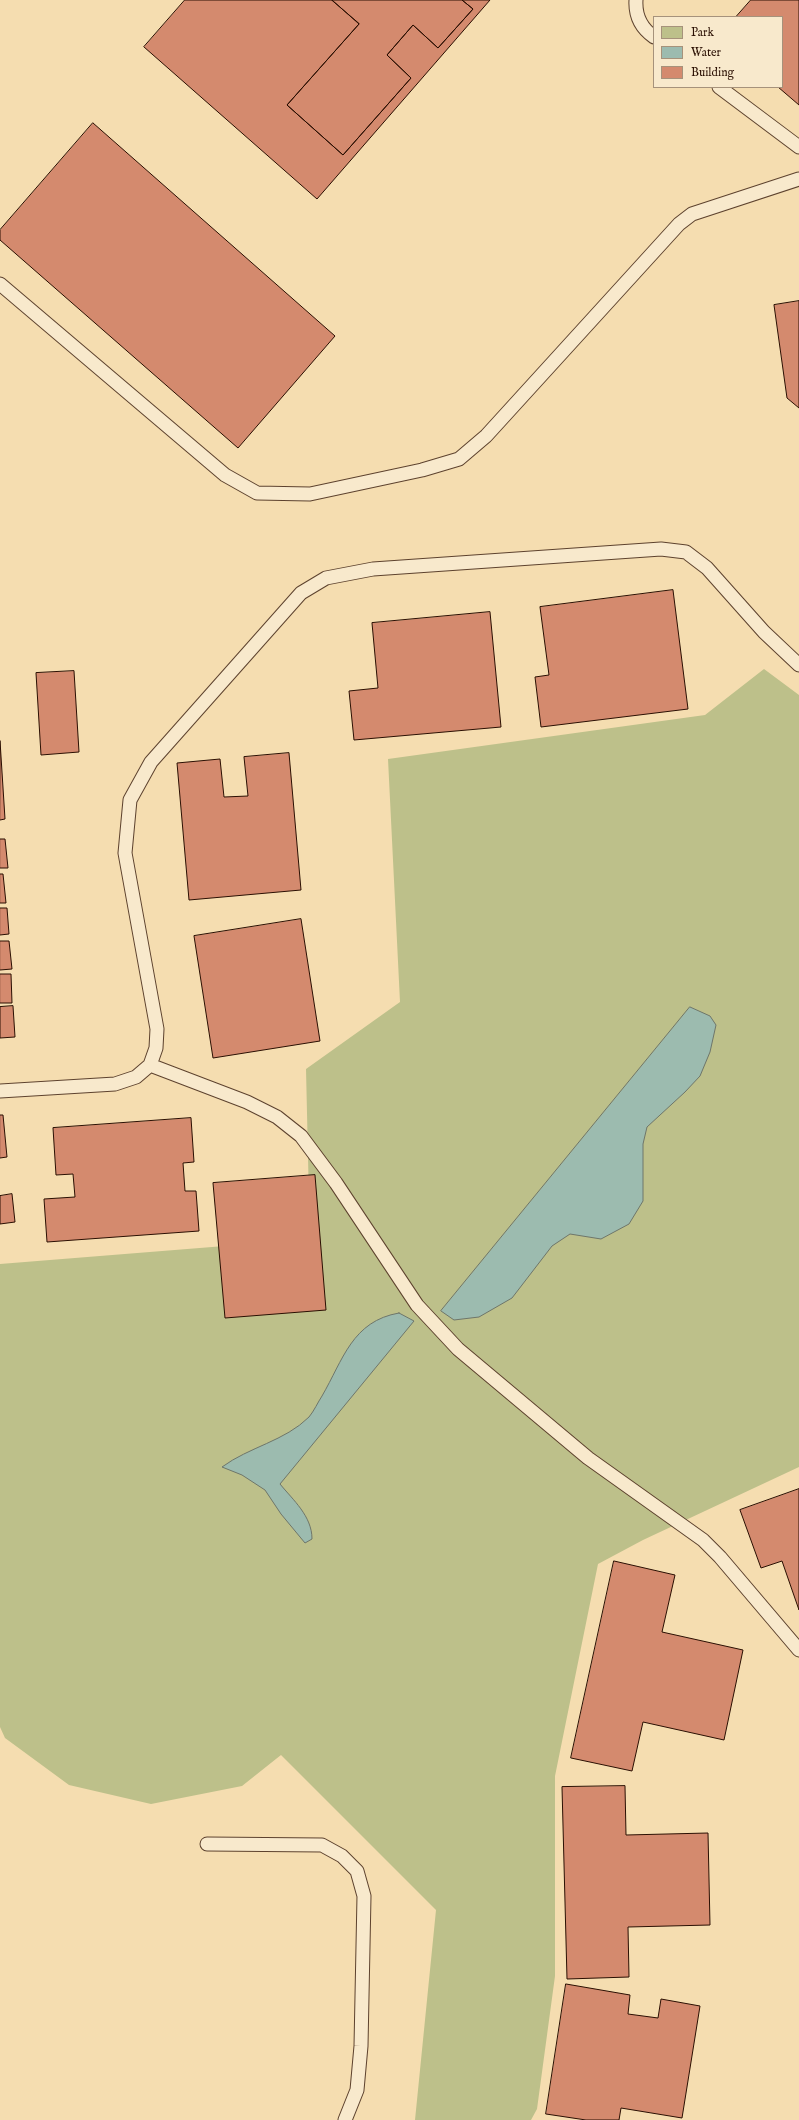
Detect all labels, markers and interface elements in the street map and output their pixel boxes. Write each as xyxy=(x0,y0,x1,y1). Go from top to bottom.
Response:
legend xyxy=(653,16,783,88)
text: Park xyxy=(691,25,714,40)
text: Water xyxy=(691,45,721,60)
text: Building xyxy=(691,65,734,80)

